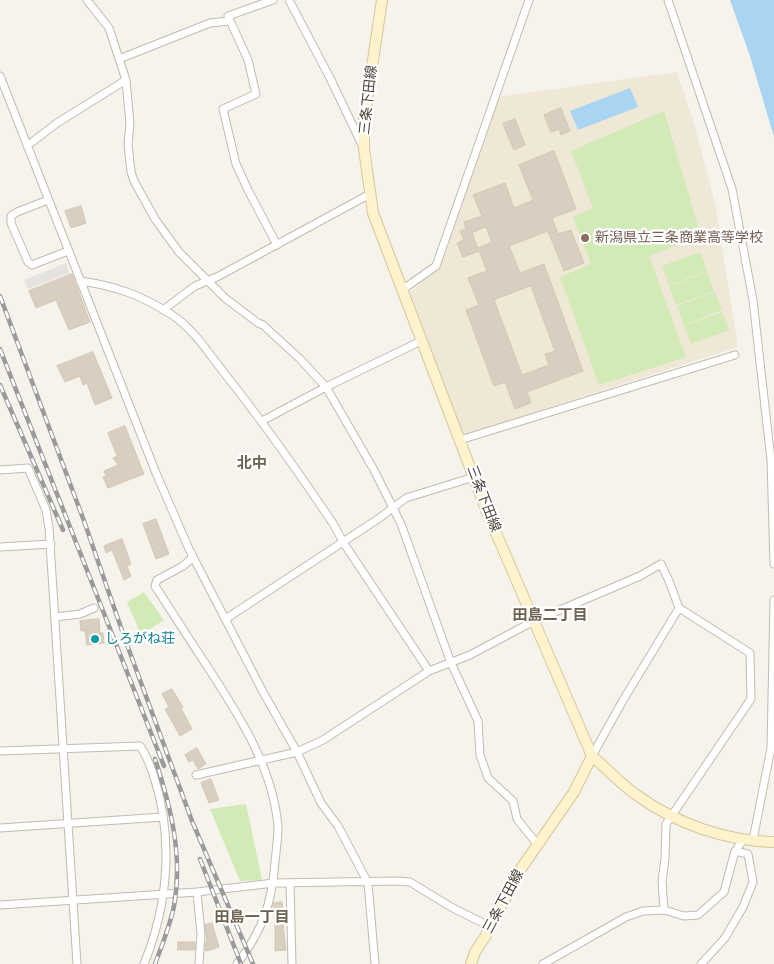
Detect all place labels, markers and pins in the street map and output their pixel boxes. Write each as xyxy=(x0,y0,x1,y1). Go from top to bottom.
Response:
place label: 新潟県立三条商業高等学校 xyxy=(595,230,763,246)
marker: 新潟県立三条商業高等学校 xyxy=(579,232,591,244)
place label: しろがね荘 xyxy=(105,631,175,647)
marker: しろがね荘 xyxy=(89,633,101,645)

